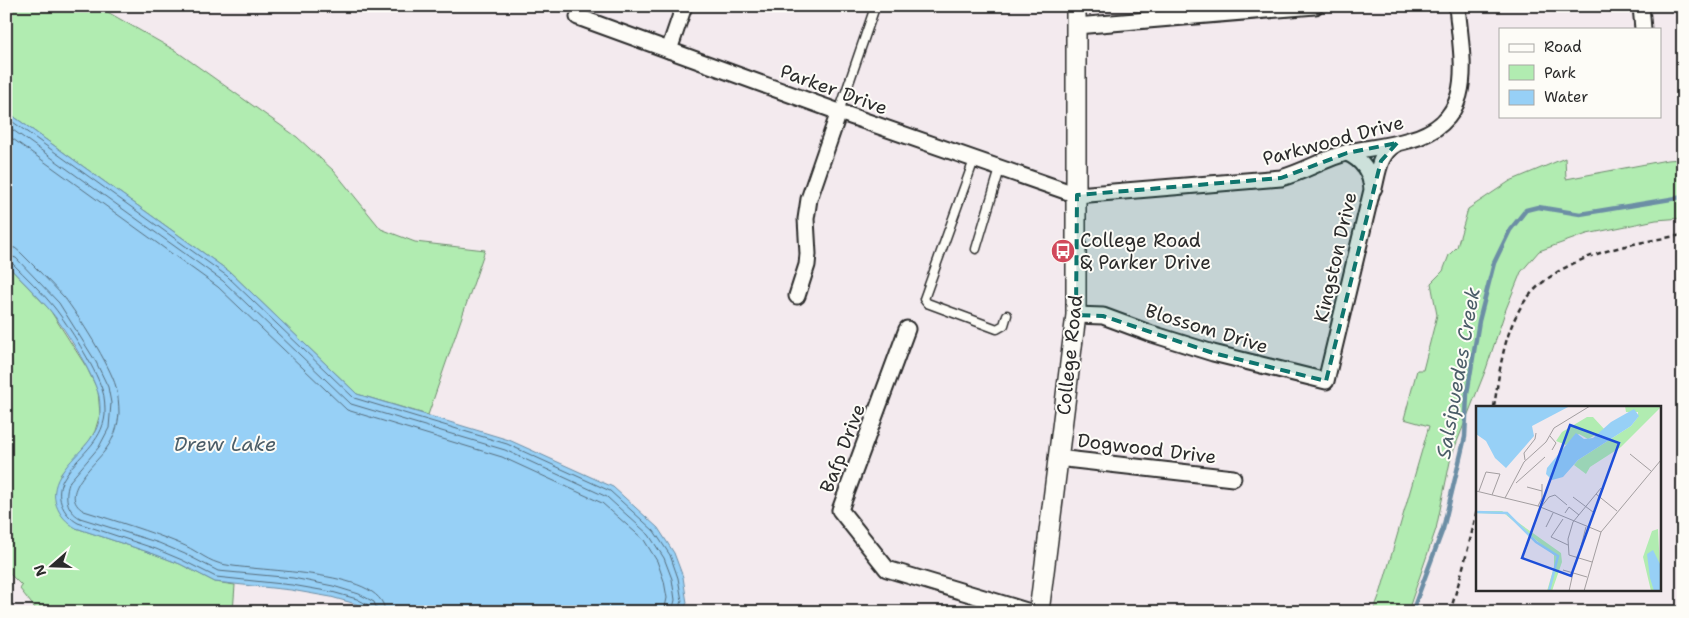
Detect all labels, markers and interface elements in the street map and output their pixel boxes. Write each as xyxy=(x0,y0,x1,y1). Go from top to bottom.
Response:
legend xyxy=(1499,28,1662,118)
text: Road xyxy=(1544,37,1582,57)
street label: Parker Drive xyxy=(777,58,891,120)
text: Park xyxy=(1544,63,1576,83)
text: Water xyxy=(1544,87,1588,107)
street label: Parkwood Drive xyxy=(1260,110,1406,171)
street label: Kingston Drive xyxy=(1308,189,1363,325)
place label: College Road & Parker Drive xyxy=(1080,228,1211,275)
bus stop icon: College Road & Parker Drive xyxy=(1050,238,1076,264)
water label: Salsipuedes Creek xyxy=(1430,285,1486,461)
street label: College Road xyxy=(1051,294,1088,416)
street label: Blossom Drive xyxy=(1142,298,1271,359)
street label: Bafp Drive xyxy=(814,400,871,496)
inset map xyxy=(1476,406,1662,590)
street label: Dogwood Drive xyxy=(1076,428,1218,469)
water label: Drew Lake xyxy=(174,431,276,457)
north arrow xyxy=(28,540,78,590)
text: N xyxy=(29,562,50,579)

